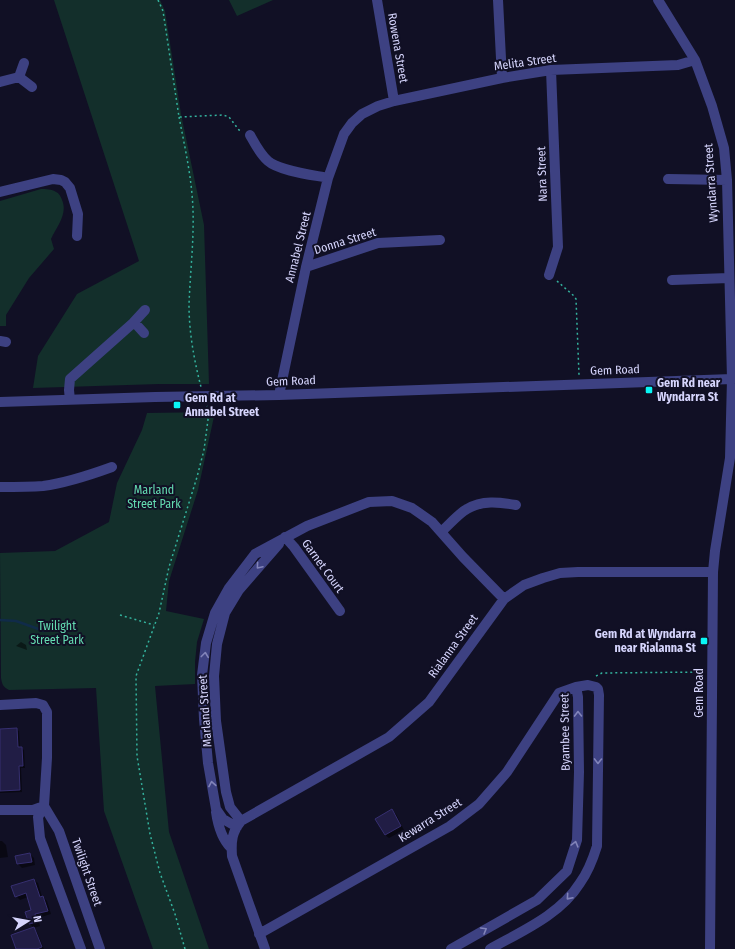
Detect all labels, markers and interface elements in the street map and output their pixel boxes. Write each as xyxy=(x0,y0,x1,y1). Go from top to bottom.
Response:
street label: Rowena Street xyxy=(385,12,411,84)
street label: Melita Street xyxy=(493,51,557,73)
street label: Wyndarra Street xyxy=(701,143,721,223)
street label: Nara Street xyxy=(534,146,550,202)
street label: Annabel Street xyxy=(282,210,314,284)
street label: Donna Street xyxy=(312,225,378,257)
street label: Gem Road xyxy=(590,362,640,378)
street label: Gem Road xyxy=(266,373,316,389)
place label: Gem Rd near Wyndarra St xyxy=(657,376,721,404)
marker: Gem Rd near Wyndarra St xyxy=(644,385,654,395)
place label: Gem Rd at Annabel Street xyxy=(184,391,260,419)
marker: Gem Rd at Annabel Street xyxy=(172,400,182,410)
park label: Marland Street Park xyxy=(127,483,181,511)
street label: Garnet Court xyxy=(299,537,347,595)
one-way arrow xyxy=(256,561,263,569)
street label: Rialanna Street xyxy=(425,611,481,681)
park label: Twilight Street Park xyxy=(30,619,84,647)
place label: Gem Rd at Wyndarra near Rialanna St xyxy=(595,627,697,655)
marker: Gem Rd at Wyndarra near Rialanna St xyxy=(699,636,709,646)
one-way arrow xyxy=(200,652,209,658)
street label: Gem Road xyxy=(692,668,706,718)
street label: Marland Street xyxy=(195,674,215,748)
street label: Byambee Street xyxy=(557,693,573,771)
one-way arrow xyxy=(574,711,582,717)
one-way arrow xyxy=(594,758,602,764)
one-way arrow xyxy=(208,781,217,787)
street label: Kewarra Street xyxy=(396,795,464,845)
street label: Twilight Street xyxy=(69,836,105,908)
one-way arrow xyxy=(570,841,579,848)
one-way arrow xyxy=(566,892,573,900)
north arrow xyxy=(8,901,48,941)
text: N xyxy=(30,915,44,924)
one-way arrow xyxy=(480,927,488,934)

